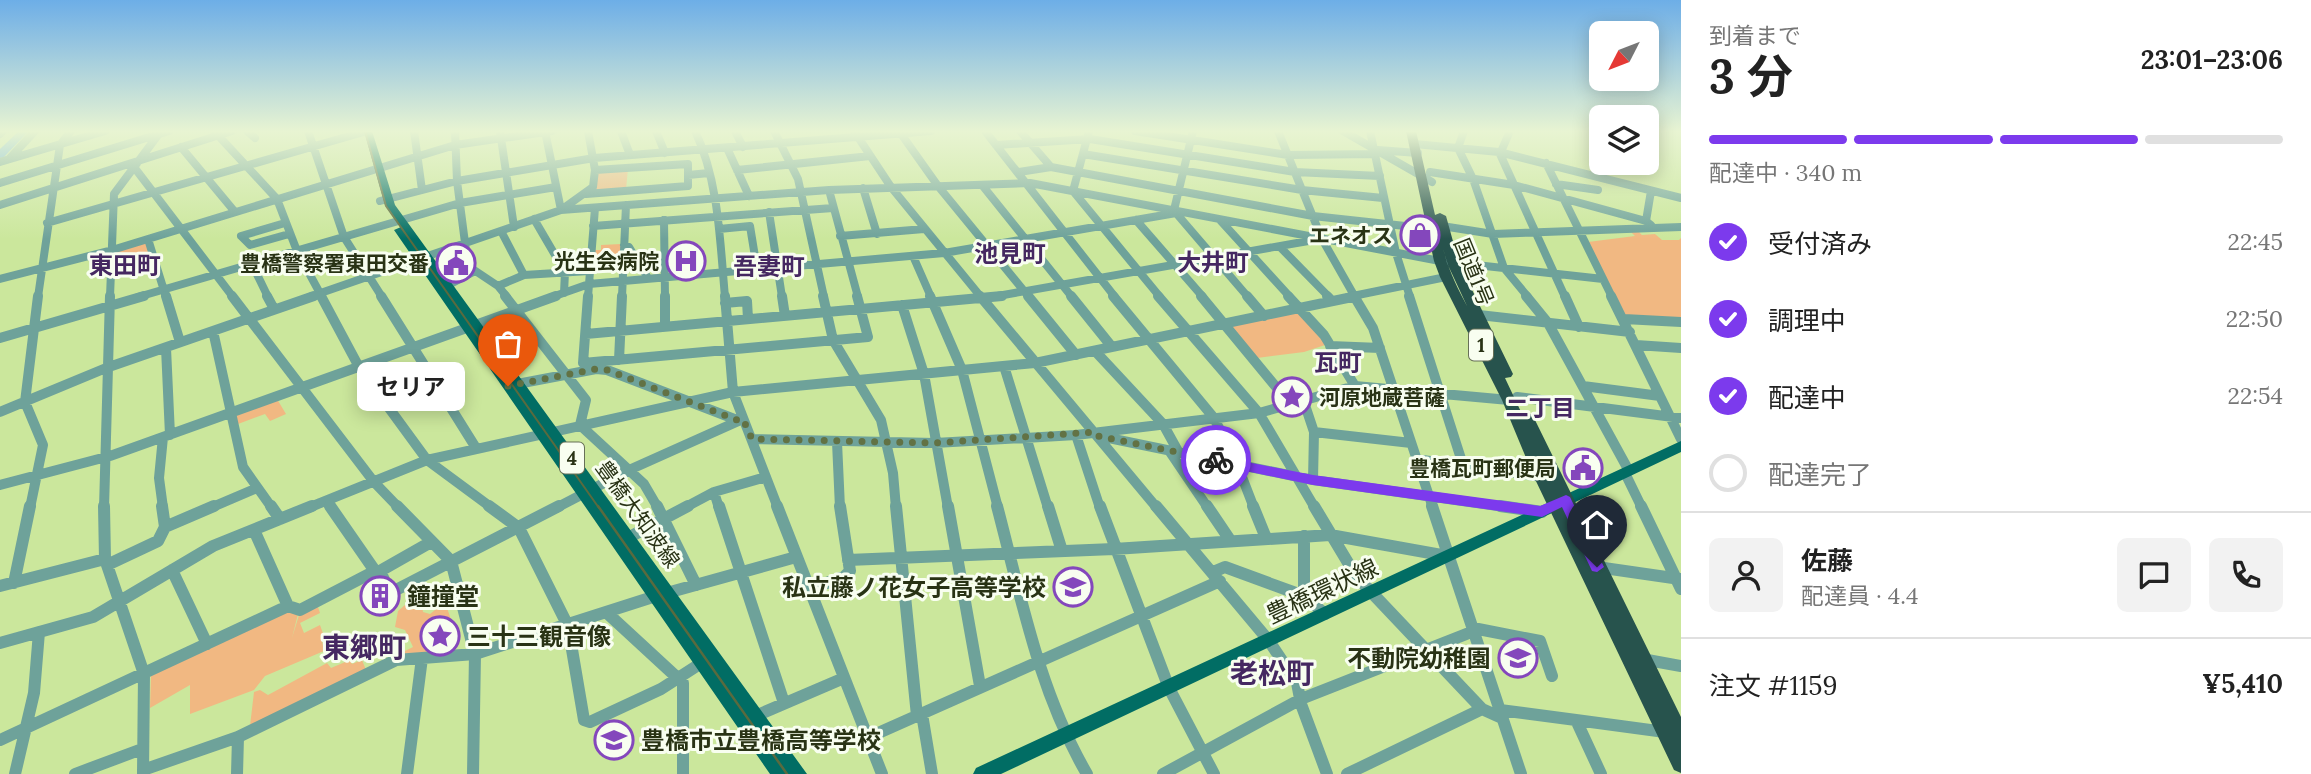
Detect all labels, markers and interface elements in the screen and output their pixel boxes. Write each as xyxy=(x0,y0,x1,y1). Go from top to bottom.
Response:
north arrow xyxy=(1589,21,1659,91)
map controls xyxy=(1589,21,1659,175)
text: 到着まで xyxy=(1709,21,1801,50)
text: 23:01–23:06 xyxy=(2141,43,2283,76)
text: 3 分 xyxy=(1709,47,1793,106)
button: layers xyxy=(1589,105,1659,175)
text: 配達中 · 340 m xyxy=(1709,158,1862,187)
shop icon: エネオス xyxy=(1399,214,1441,256)
place label: エネオス xyxy=(1309,222,1393,249)
icon: check xyxy=(1709,223,1747,261)
text: 受付済み xyxy=(1768,227,1872,260)
text: 22:45 xyxy=(2228,227,2283,256)
street label: 国道1号 xyxy=(1448,234,1500,310)
district label: 池見町 xyxy=(974,238,1046,269)
hospital icon: 光生会病院 xyxy=(665,240,707,282)
public building icon: 豊橋警察署東田交番 xyxy=(435,242,477,284)
district label: 大井町 xyxy=(1177,247,1249,278)
place label: 光生会病院 xyxy=(554,248,659,275)
district label: 東田町 xyxy=(89,250,161,281)
place label: 豊橋警察署東田交番 xyxy=(240,250,429,277)
district label: 吾妻町 xyxy=(733,251,805,282)
icon: check xyxy=(1709,300,1747,338)
text: 調理中 xyxy=(1768,304,1846,337)
text: 22:50 xyxy=(2226,304,2283,333)
pin xyxy=(478,314,538,386)
icon: bag xyxy=(489,325,527,363)
road number: 1 xyxy=(1469,330,1493,360)
district label: 瓦町 xyxy=(1314,347,1362,378)
callout: セリア xyxy=(358,362,466,410)
text: セリア xyxy=(377,372,446,401)
place icon: 河原地蔵菩薩 xyxy=(1271,376,1313,418)
icon: check xyxy=(1709,377,1747,415)
text: 配達中 xyxy=(1768,381,1846,414)
text: 22:54 xyxy=(2228,381,2283,410)
place label: 河原地蔵菩薩 xyxy=(1319,384,1445,411)
district label: 二丁目 xyxy=(1506,393,1575,422)
courier xyxy=(1181,425,1251,495)
icon: bike xyxy=(1197,441,1235,479)
road number: 4 xyxy=(560,442,584,474)
public building icon: 豊橋瓦町郵便局 xyxy=(1562,447,1604,489)
street label: 豊橋大知波線 xyxy=(590,455,686,573)
place label: 豊橋瓦町郵便局 xyxy=(1409,455,1556,482)
text: 配達完了 xyxy=(1768,458,1872,491)
pin xyxy=(1567,495,1627,567)
icon: home xyxy=(1578,506,1616,544)
button: person xyxy=(1709,538,1783,612)
button: chat xyxy=(2117,538,2191,612)
button: phone xyxy=(2209,538,2283,612)
text: 佐藤 xyxy=(1801,544,1853,577)
street label: 豊橋環状線 xyxy=(1261,552,1383,630)
school or university icon: 私立藤ノ花女子高等学校 xyxy=(1052,566,1094,608)
place label: 私立藤ノ花女子高等学校 xyxy=(782,572,1046,603)
building icon: 鐘撞堂 xyxy=(359,575,401,617)
place label: 鐘撞堂 xyxy=(407,581,479,612)
text: 配達員 · 4.4 xyxy=(1801,581,1918,610)
place icon: 三十三観音像 xyxy=(419,615,461,657)
place label: 三十三観音像 xyxy=(467,621,611,652)
district label: 東郷町 xyxy=(322,629,406,665)
school or university icon: 不動院幼稚園 xyxy=(1497,637,1539,679)
place label: 不動院幼稚園 xyxy=(1347,643,1491,674)
district label: 老松町 xyxy=(1230,655,1314,691)
text: ¥5,410 xyxy=(2202,667,2283,700)
text: 注文 #1159 xyxy=(1709,669,1838,702)
school or university icon: 豊橋市立豊橋高等学校 xyxy=(593,719,635,761)
place label: 豊橋市立豊橋高等学校 xyxy=(641,725,881,756)

